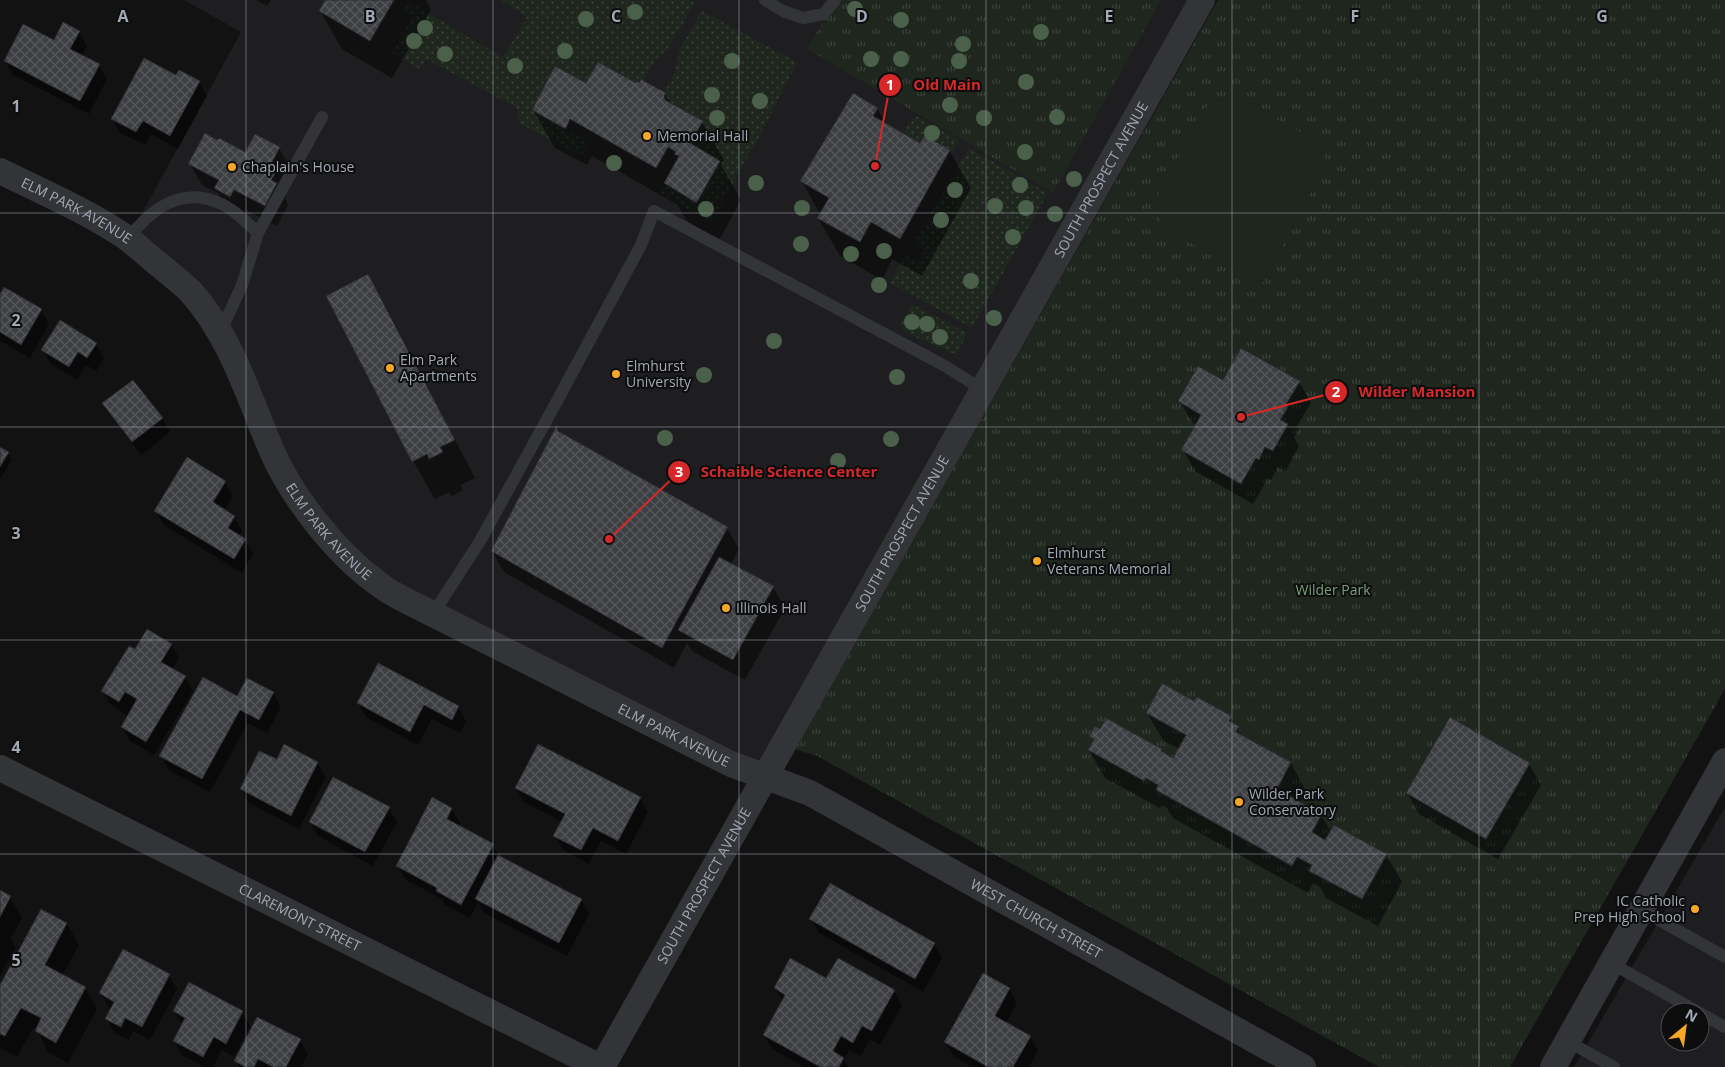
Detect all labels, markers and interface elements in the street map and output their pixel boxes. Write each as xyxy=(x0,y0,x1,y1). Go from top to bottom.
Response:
text: A xyxy=(117,5,129,27)
text: B xyxy=(365,5,375,27)
text: C xyxy=(611,5,621,27)
text: D xyxy=(856,5,868,27)
text: E xyxy=(1105,5,1114,27)
text: F xyxy=(1351,5,1359,27)
text: G xyxy=(1596,5,1608,27)
callout: Old Main xyxy=(878,70,990,100)
text: 1 xyxy=(886,74,894,94)
text: Old Main xyxy=(913,74,981,94)
text: 1 xyxy=(11,95,21,117)
street label: SOUTH PROSPECT AVENUE xyxy=(1049,98,1152,261)
place label: Memorial Hall xyxy=(657,126,748,145)
marker: Memorial Hall xyxy=(641,130,653,142)
place label: Chaplain's House xyxy=(242,157,355,176)
marker: Chaplain's House xyxy=(226,161,238,173)
street label: ELM PARK AVENUE xyxy=(18,173,136,248)
text: 2 xyxy=(11,309,21,331)
place label: Elm Park Apartments xyxy=(400,350,477,385)
place label: Elmhurst University xyxy=(626,356,692,391)
marker: Elm Park Apartments xyxy=(384,362,396,374)
marker: Elmhurst University xyxy=(610,368,622,380)
callout: Wilder Mansion xyxy=(1324,377,1486,407)
text: 2 xyxy=(1332,381,1341,401)
text: Wilder Mansion xyxy=(1359,381,1475,401)
street label: SOUTH PROSPECT AVENUE xyxy=(850,452,953,615)
callout: Schaible Science Center xyxy=(666,457,888,487)
text: 3 xyxy=(675,461,683,481)
text: Schaible Science Center xyxy=(701,461,877,481)
street label: ELM PARK AVENUE xyxy=(282,479,376,584)
text: 3 xyxy=(11,522,21,544)
place label: Elmhurst Veterans Memorial xyxy=(1047,543,1171,578)
marker: Elmhurst Veterans Memorial xyxy=(1031,555,1043,567)
park label: Wilder Park xyxy=(1295,580,1371,599)
place label: Illinois Hall xyxy=(736,598,807,617)
marker: Illinois Hall xyxy=(720,602,732,614)
street label: ELM PARK AVENUE xyxy=(615,699,733,771)
text: 4 xyxy=(11,736,21,758)
place label: Wilder Park Conservatory xyxy=(1249,784,1337,819)
marker: Wilder Park Conservatory xyxy=(1233,796,1245,808)
street label: SOUTH PROSPECT AVENUE xyxy=(652,804,755,967)
street label: WEST CHURCH STREET xyxy=(967,874,1106,963)
street label: CLAREMONT STREET xyxy=(236,879,365,956)
place label: IC Catholic Prep High School xyxy=(1574,891,1685,926)
marker: IC Catholic Prep High School xyxy=(1689,903,1701,915)
text: 5 xyxy=(11,949,21,971)
north arrow xyxy=(1660,1002,1710,1052)
text: N xyxy=(1682,1004,1701,1026)

